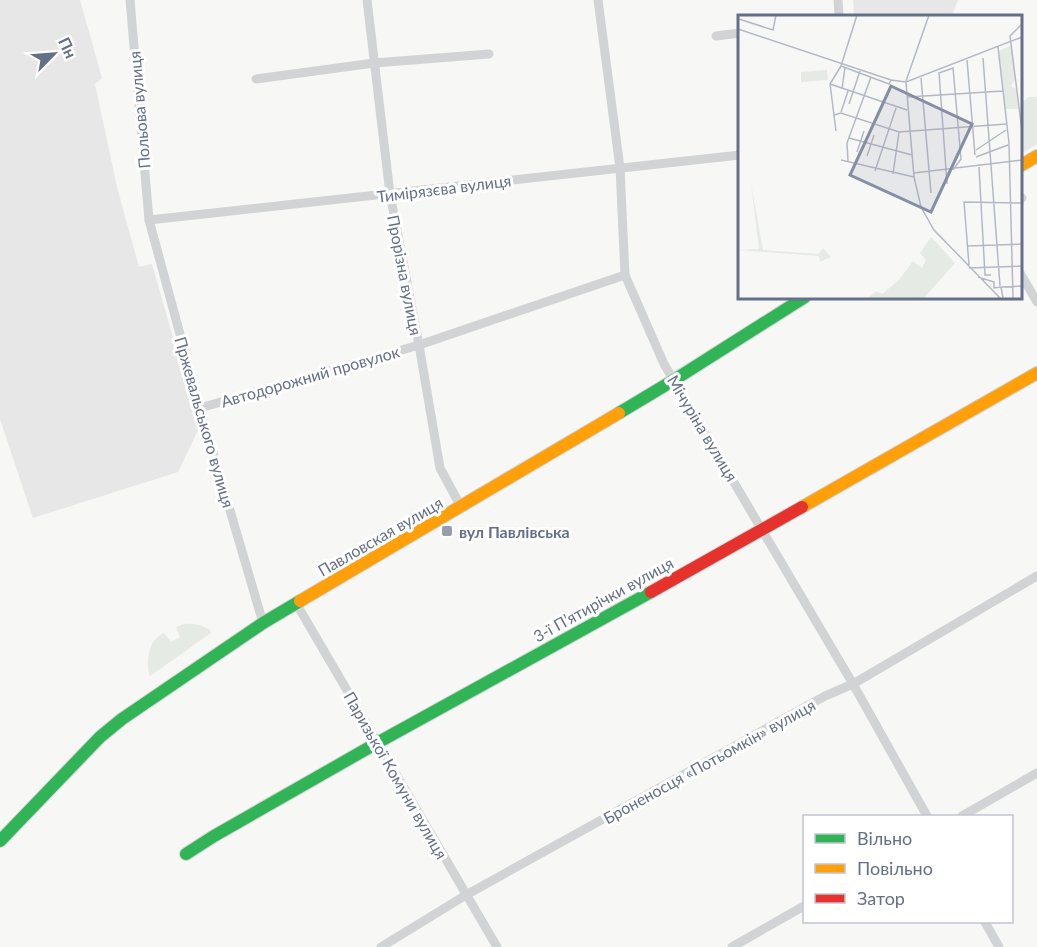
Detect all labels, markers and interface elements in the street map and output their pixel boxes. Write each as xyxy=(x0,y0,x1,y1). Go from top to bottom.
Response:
inset map xyxy=(738,15,1022,298)
north arrow xyxy=(24,24,84,84)
text: Пн xyxy=(55,34,81,61)
street label: Польова вулиця xyxy=(124,50,154,170)
street label: Тимірязєва вулиця xyxy=(376,170,512,206)
street label: Прорізна вулиця xyxy=(384,213,426,337)
street label: Пржевальського вулиця xyxy=(171,334,239,510)
street label: Автодорожний провулок xyxy=(219,341,402,411)
street label: Мічуріна вулиця xyxy=(664,372,742,484)
street label: Павловская вулиця xyxy=(314,493,446,579)
place label: вул Павлівська xyxy=(459,522,570,541)
marker: вул Павлівська xyxy=(440,524,454,538)
street label: 3-ї П’ятирічки вулиця xyxy=(530,553,676,645)
street label: Паризької Комуни вулиця xyxy=(340,688,452,862)
street label: Броненосця «Потьомкін» вулиця xyxy=(600,695,818,827)
legend xyxy=(803,815,1013,923)
text: Вільно xyxy=(857,827,912,849)
text: Повільно xyxy=(857,857,933,879)
text: Затор xyxy=(857,887,905,909)

